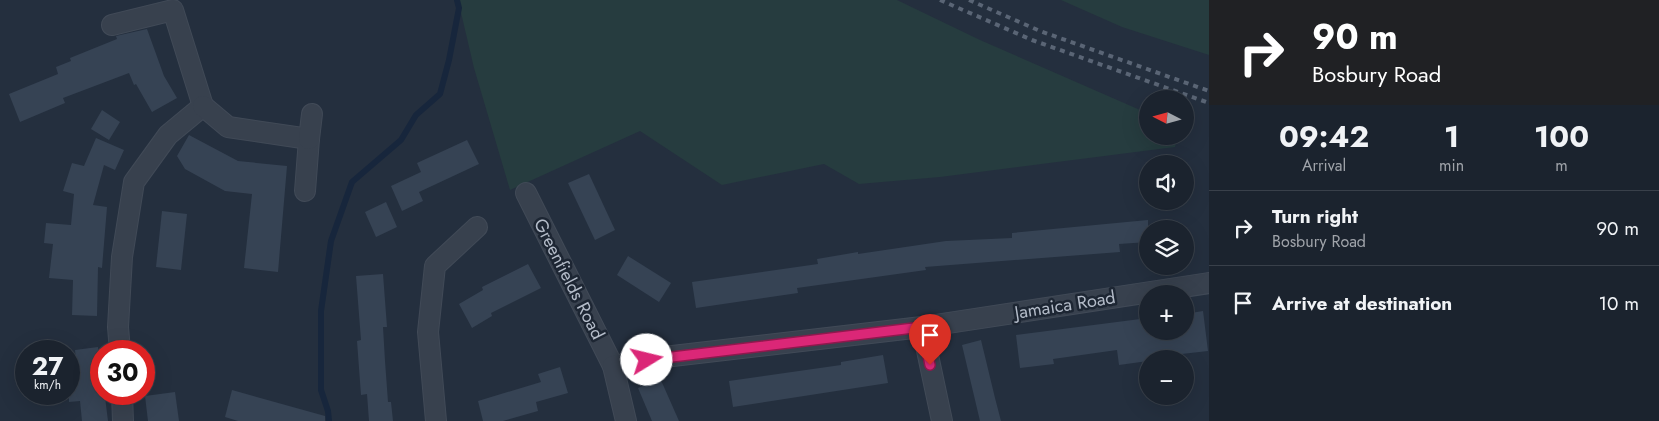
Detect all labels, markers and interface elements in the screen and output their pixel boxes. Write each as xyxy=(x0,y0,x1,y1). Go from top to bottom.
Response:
text: 90 m xyxy=(1312,12,1398,62)
icon: right xyxy=(1229,20,1294,85)
text: Bosbury Road xyxy=(1312,58,1441,90)
north arrow xyxy=(1139,90,1194,145)
map controls xyxy=(1139,90,1194,405)
text: 09:42 xyxy=(1279,115,1369,158)
text: 1 xyxy=(1444,115,1459,158)
text: 100 xyxy=(1534,115,1589,158)
text: Arrival xyxy=(1302,154,1346,177)
text: min xyxy=(1439,154,1464,177)
text: m xyxy=(1555,154,1568,177)
button: sound xyxy=(1139,155,1194,210)
text: Turn right xyxy=(1272,203,1358,230)
street label: Greenfields Road xyxy=(527,214,611,344)
icon: right xyxy=(1229,214,1257,242)
text: 90 m xyxy=(1596,215,1639,242)
button: layers xyxy=(1139,220,1194,275)
text: Bosbury Road xyxy=(1272,230,1366,253)
street label: Jamaica Road xyxy=(1011,284,1117,326)
button: + xyxy=(1139,285,1194,340)
icon: arrive xyxy=(1229,289,1257,317)
text: Arrive at destination xyxy=(1272,290,1452,317)
text: 10 m xyxy=(1599,290,1639,317)
pin xyxy=(909,314,951,365)
icon: arrive xyxy=(916,321,944,349)
position arrow xyxy=(620,333,672,385)
speed limit sign: 30 xyxy=(90,340,155,405)
text: 27 xyxy=(32,348,63,384)
button: − xyxy=(1139,350,1194,405)
text: km/h xyxy=(34,376,61,394)

